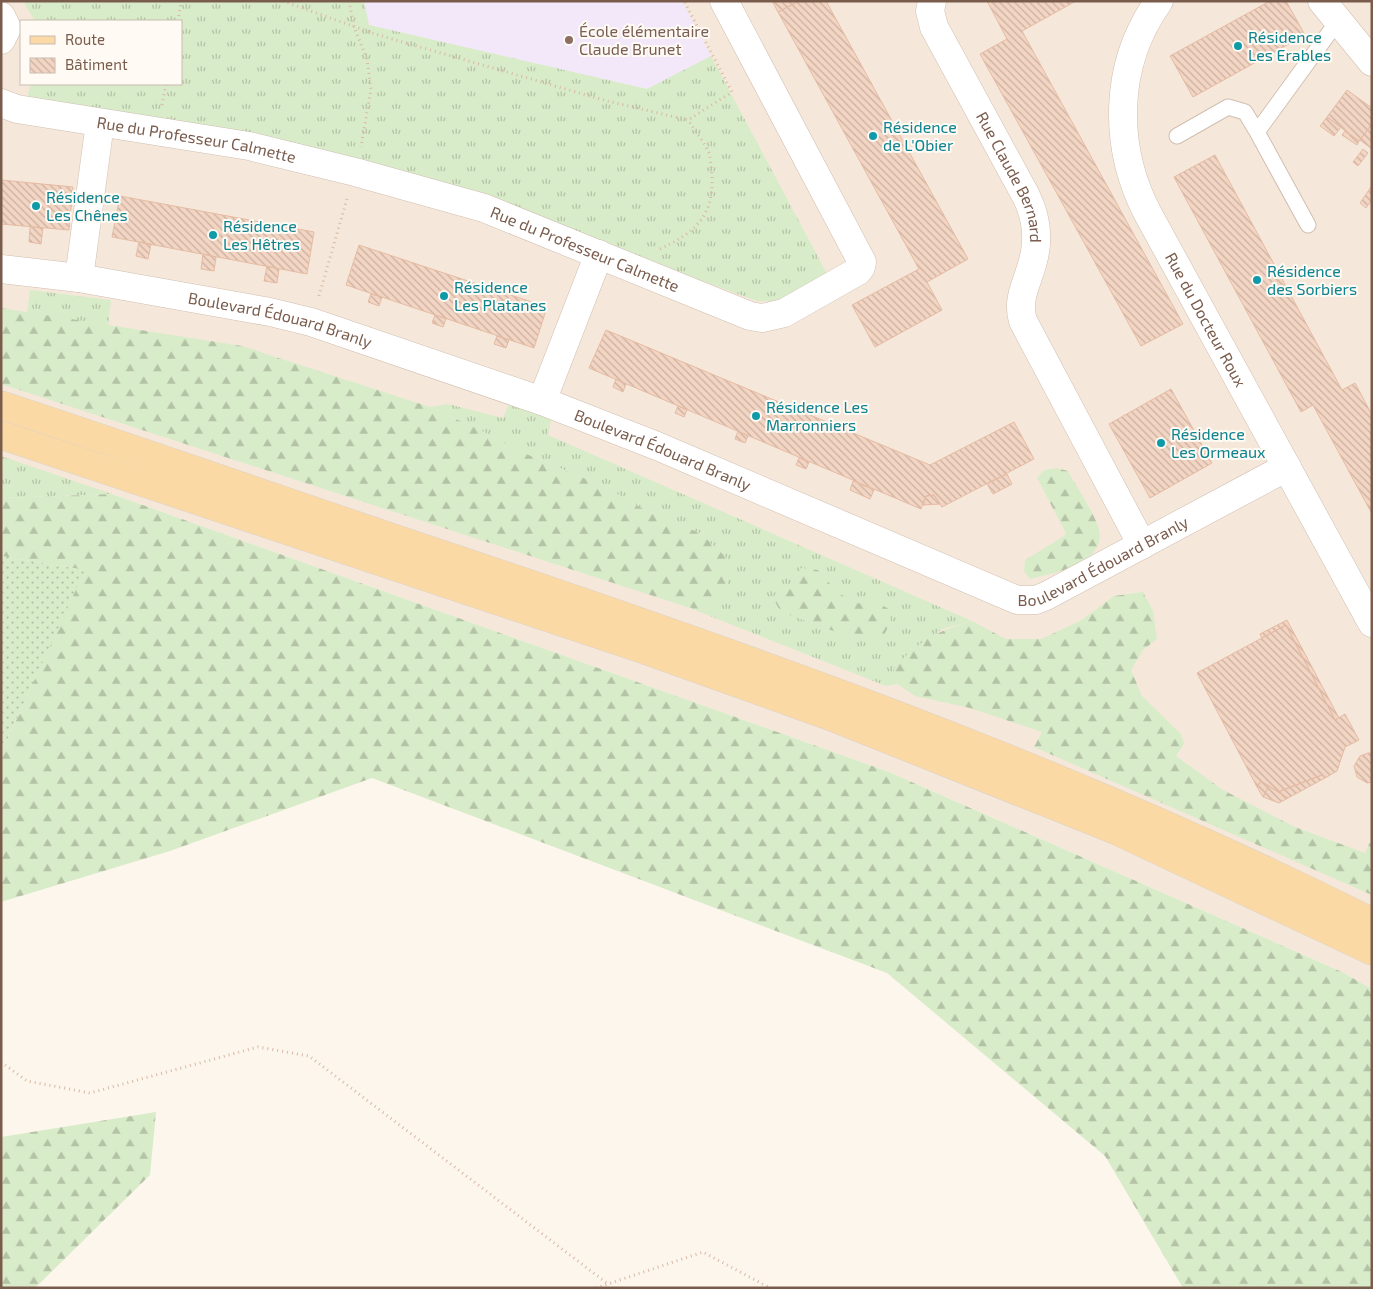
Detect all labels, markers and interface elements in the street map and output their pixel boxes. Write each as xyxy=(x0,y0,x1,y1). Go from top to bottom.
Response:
legend xyxy=(20,20,182,85)
place label: École élémentaire Claude Brunet xyxy=(579,21,709,58)
place label: Résidence Les Erables xyxy=(1248,27,1331,64)
text: Route xyxy=(65,30,105,48)
marker: École élémentaire Claude Brunet xyxy=(563,34,575,46)
marker: Résidence Les Erables xyxy=(1232,40,1244,52)
text: Bâtiment xyxy=(65,55,128,73)
street label: Rue Claude Bernard xyxy=(973,108,1046,243)
street label: Rue du Professeur Calmette xyxy=(95,112,298,166)
place label: Résidence de L'Obier xyxy=(883,117,957,154)
marker: Résidence de L'Obier xyxy=(867,130,879,142)
place label: Résidence Les Chênes xyxy=(46,187,128,224)
marker: Résidence Les Chênes xyxy=(30,200,42,212)
street label: Rue du Professeur Calmette xyxy=(488,202,682,295)
place label: Résidence Les Hêtres xyxy=(223,216,300,253)
marker: Résidence Les Hêtres xyxy=(207,229,219,241)
street label: Rue du Docteur Roux xyxy=(1162,249,1251,390)
place label: Résidence des Sorbiers xyxy=(1267,261,1357,298)
marker: Résidence des Sorbiers xyxy=(1251,274,1263,286)
place label: Résidence Les Platanes xyxy=(454,277,546,314)
street label: Boulevard Édouard Branly xyxy=(187,288,375,351)
marker: Résidence Les Platanes xyxy=(438,290,450,302)
place label: Résidence Les Marronniers xyxy=(766,397,868,434)
street label: Boulevard Édouard Branly xyxy=(572,405,754,494)
marker: Résidence Les Marronniers xyxy=(750,410,762,422)
place label: Résidence Les Ormeaux xyxy=(1171,424,1266,461)
marker: Résidence Les Ormeaux xyxy=(1155,437,1167,449)
street label: Boulevard Édouard Branly xyxy=(1018,511,1192,609)

